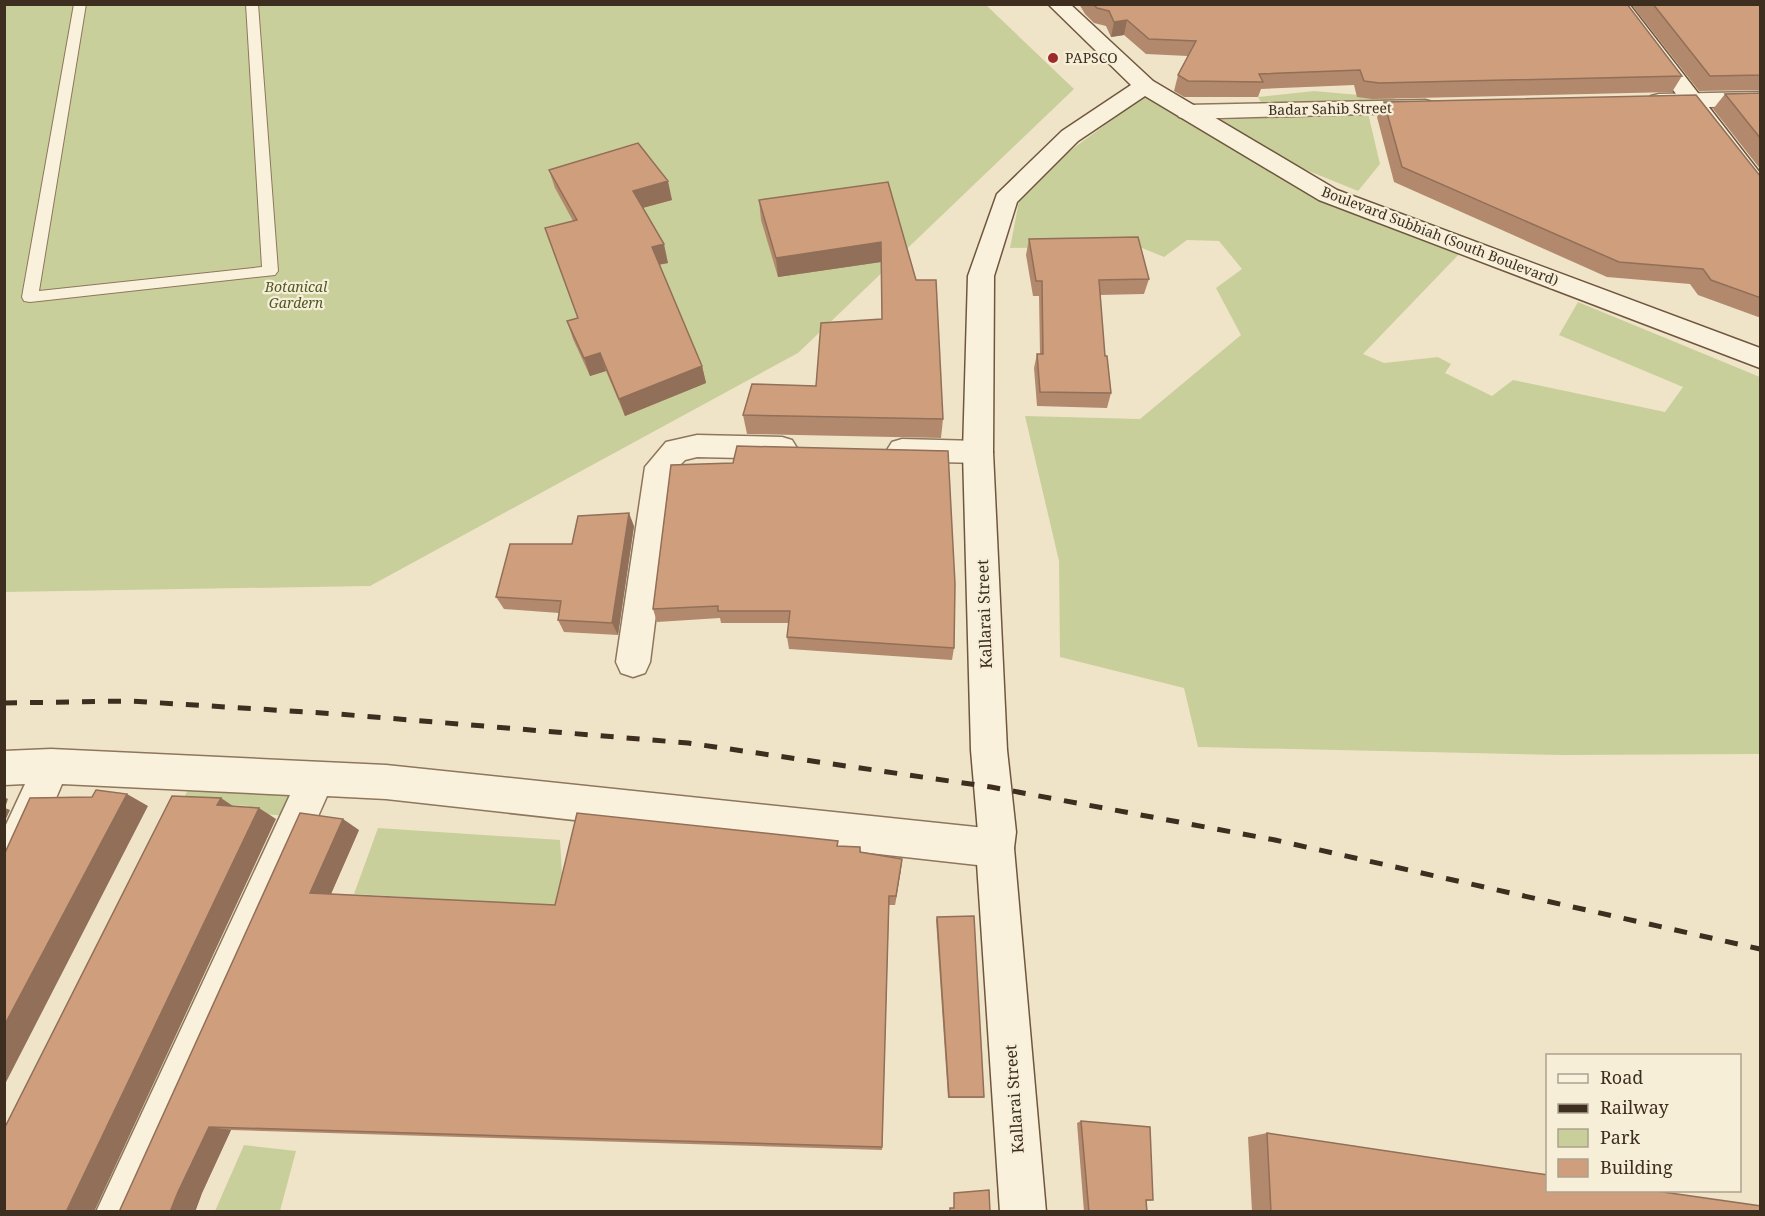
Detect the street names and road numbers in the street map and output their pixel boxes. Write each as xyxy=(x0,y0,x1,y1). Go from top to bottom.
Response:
street label: Badar Sahib Street xyxy=(1268,98,1392,119)
street label: Boulevard Subbiah (South Boulevard) xyxy=(1319,181,1561,290)
street label: Kallarai Street xyxy=(971,559,997,669)
street label: Kallarai Street xyxy=(999,1043,1029,1154)

